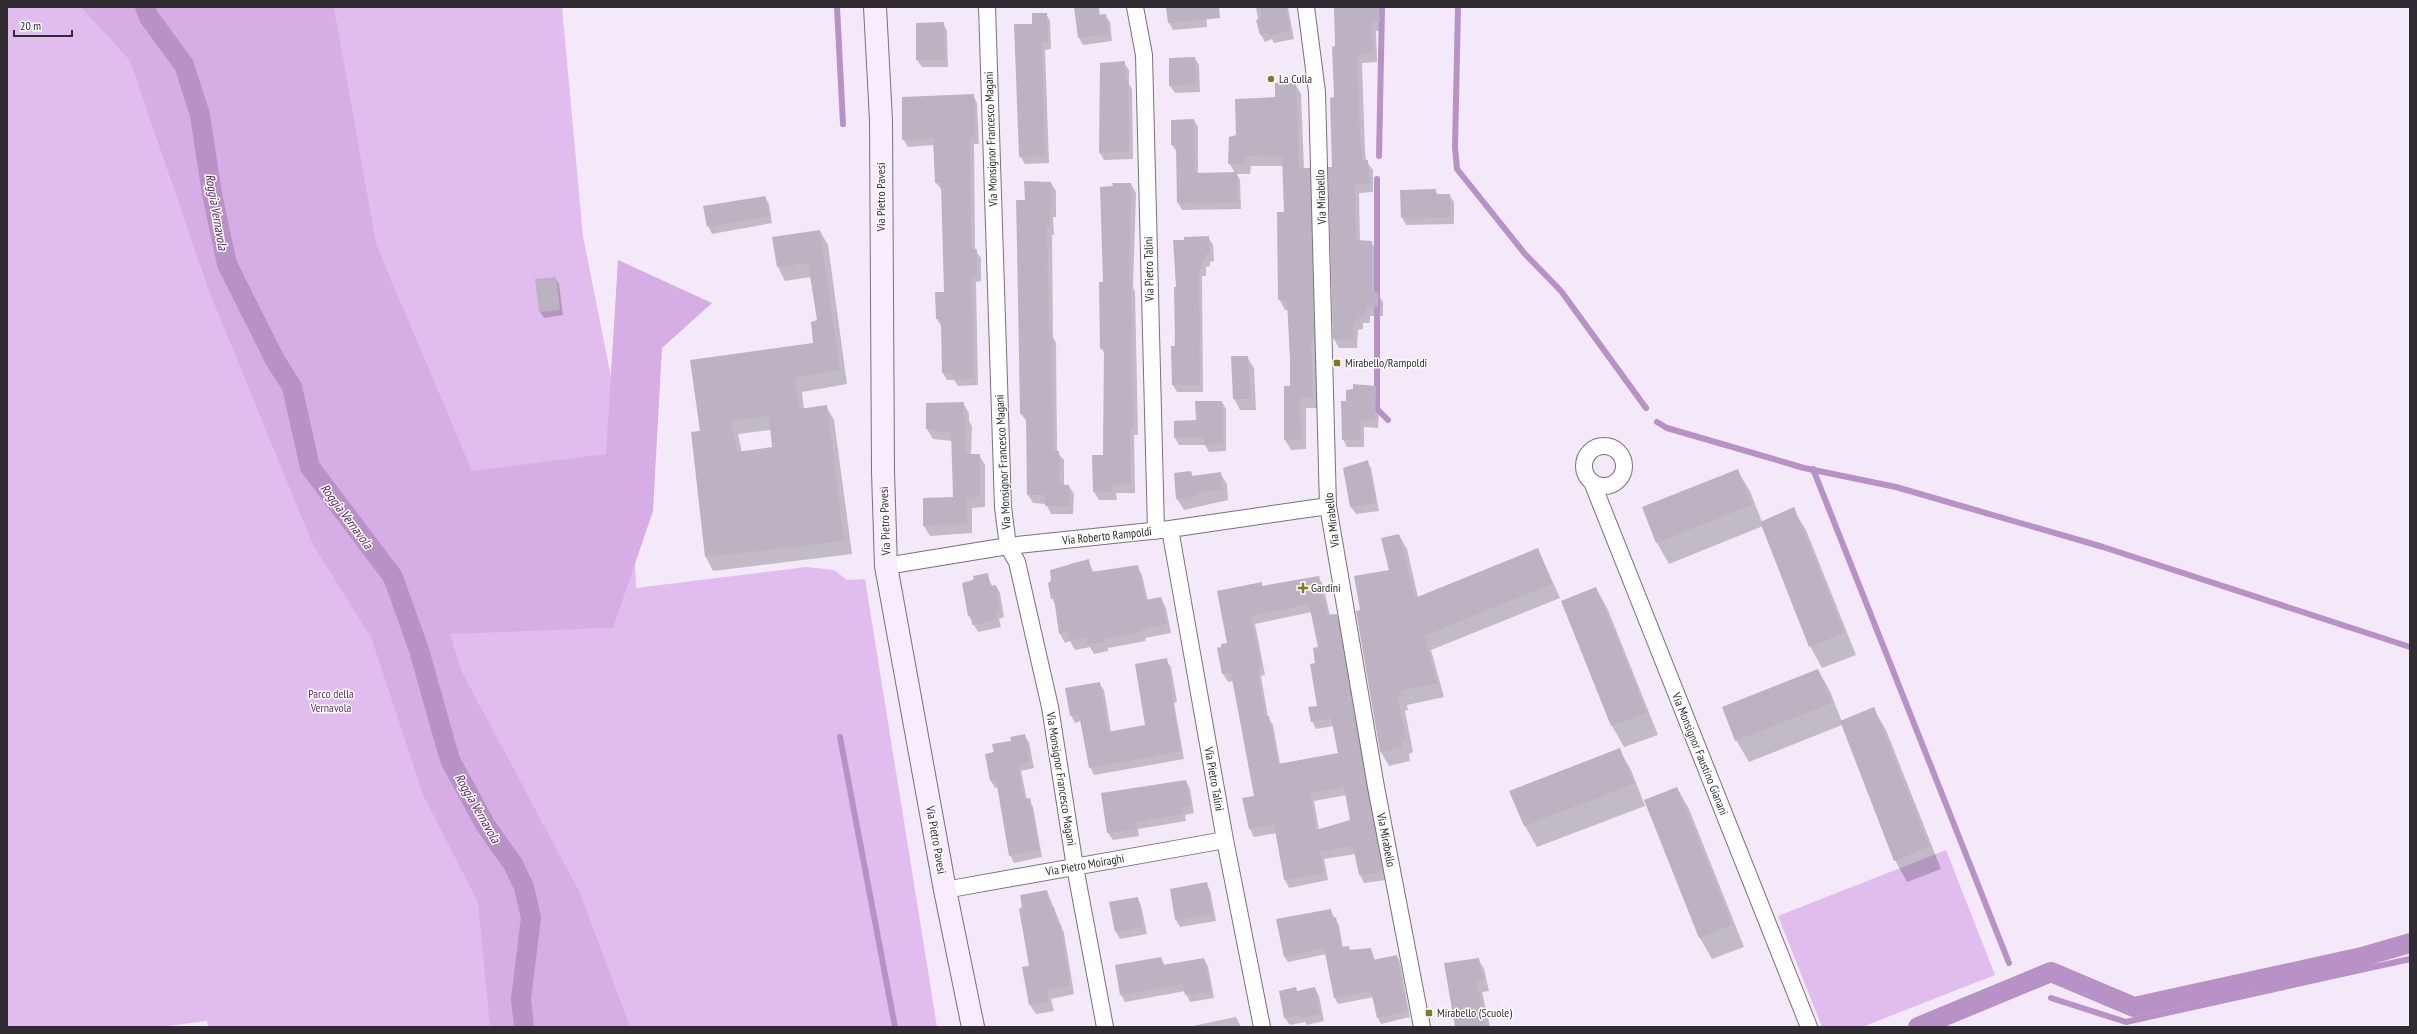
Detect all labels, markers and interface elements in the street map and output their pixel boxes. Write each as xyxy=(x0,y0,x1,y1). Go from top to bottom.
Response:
scale bar xyxy=(14,12,72,38)
text: 20 m xyxy=(20,18,41,33)
street label: Via Monsignor Francesco Magani xyxy=(981,71,1000,208)
place label: La Culla xyxy=(1279,71,1312,86)
marker: La Culla xyxy=(1266,74,1276,84)
street label: Via Pietro Pavesi xyxy=(873,163,888,232)
street label: Via Mirabello xyxy=(1312,169,1329,226)
water label: Roggia Vernavola xyxy=(201,173,232,252)
street label: Via Pietro Talini xyxy=(1140,236,1157,303)
place label: Mirabello/Rampoldi xyxy=(1345,355,1427,370)
marker: Mirabello/Rampoldi xyxy=(1332,358,1342,368)
street label: Via Monsignor Francesco Magani xyxy=(991,394,1014,531)
water label: Roggia Vernavola xyxy=(317,480,377,553)
street label: Via Pietro Pavesi xyxy=(876,486,893,557)
street label: Via Mirabello xyxy=(1321,492,1342,549)
street label: Via Roberto Rampoldi xyxy=(1060,523,1153,548)
place label: Gardini xyxy=(1311,580,1341,595)
marker: Gardini xyxy=(1298,583,1308,593)
park label: Parco della Vernavola xyxy=(308,686,354,715)
street label: Via Monsignor Faustino Gianani xyxy=(1669,689,1732,817)
street label: Via Monsignor Francesco Magani xyxy=(1043,710,1079,847)
street label: Via Pietro Talini xyxy=(1201,745,1228,812)
water label: Roggia Vernavola xyxy=(451,771,505,847)
street label: Via Pietro Pavesi xyxy=(923,804,950,875)
street label: Via Mirabello xyxy=(1374,811,1399,868)
street label: Via Pietro Moiraghi xyxy=(1044,850,1125,879)
place label: Mirabello (Scuole) xyxy=(1437,1005,1512,1020)
marker: Mirabello (Scuole) xyxy=(1424,1008,1434,1018)

